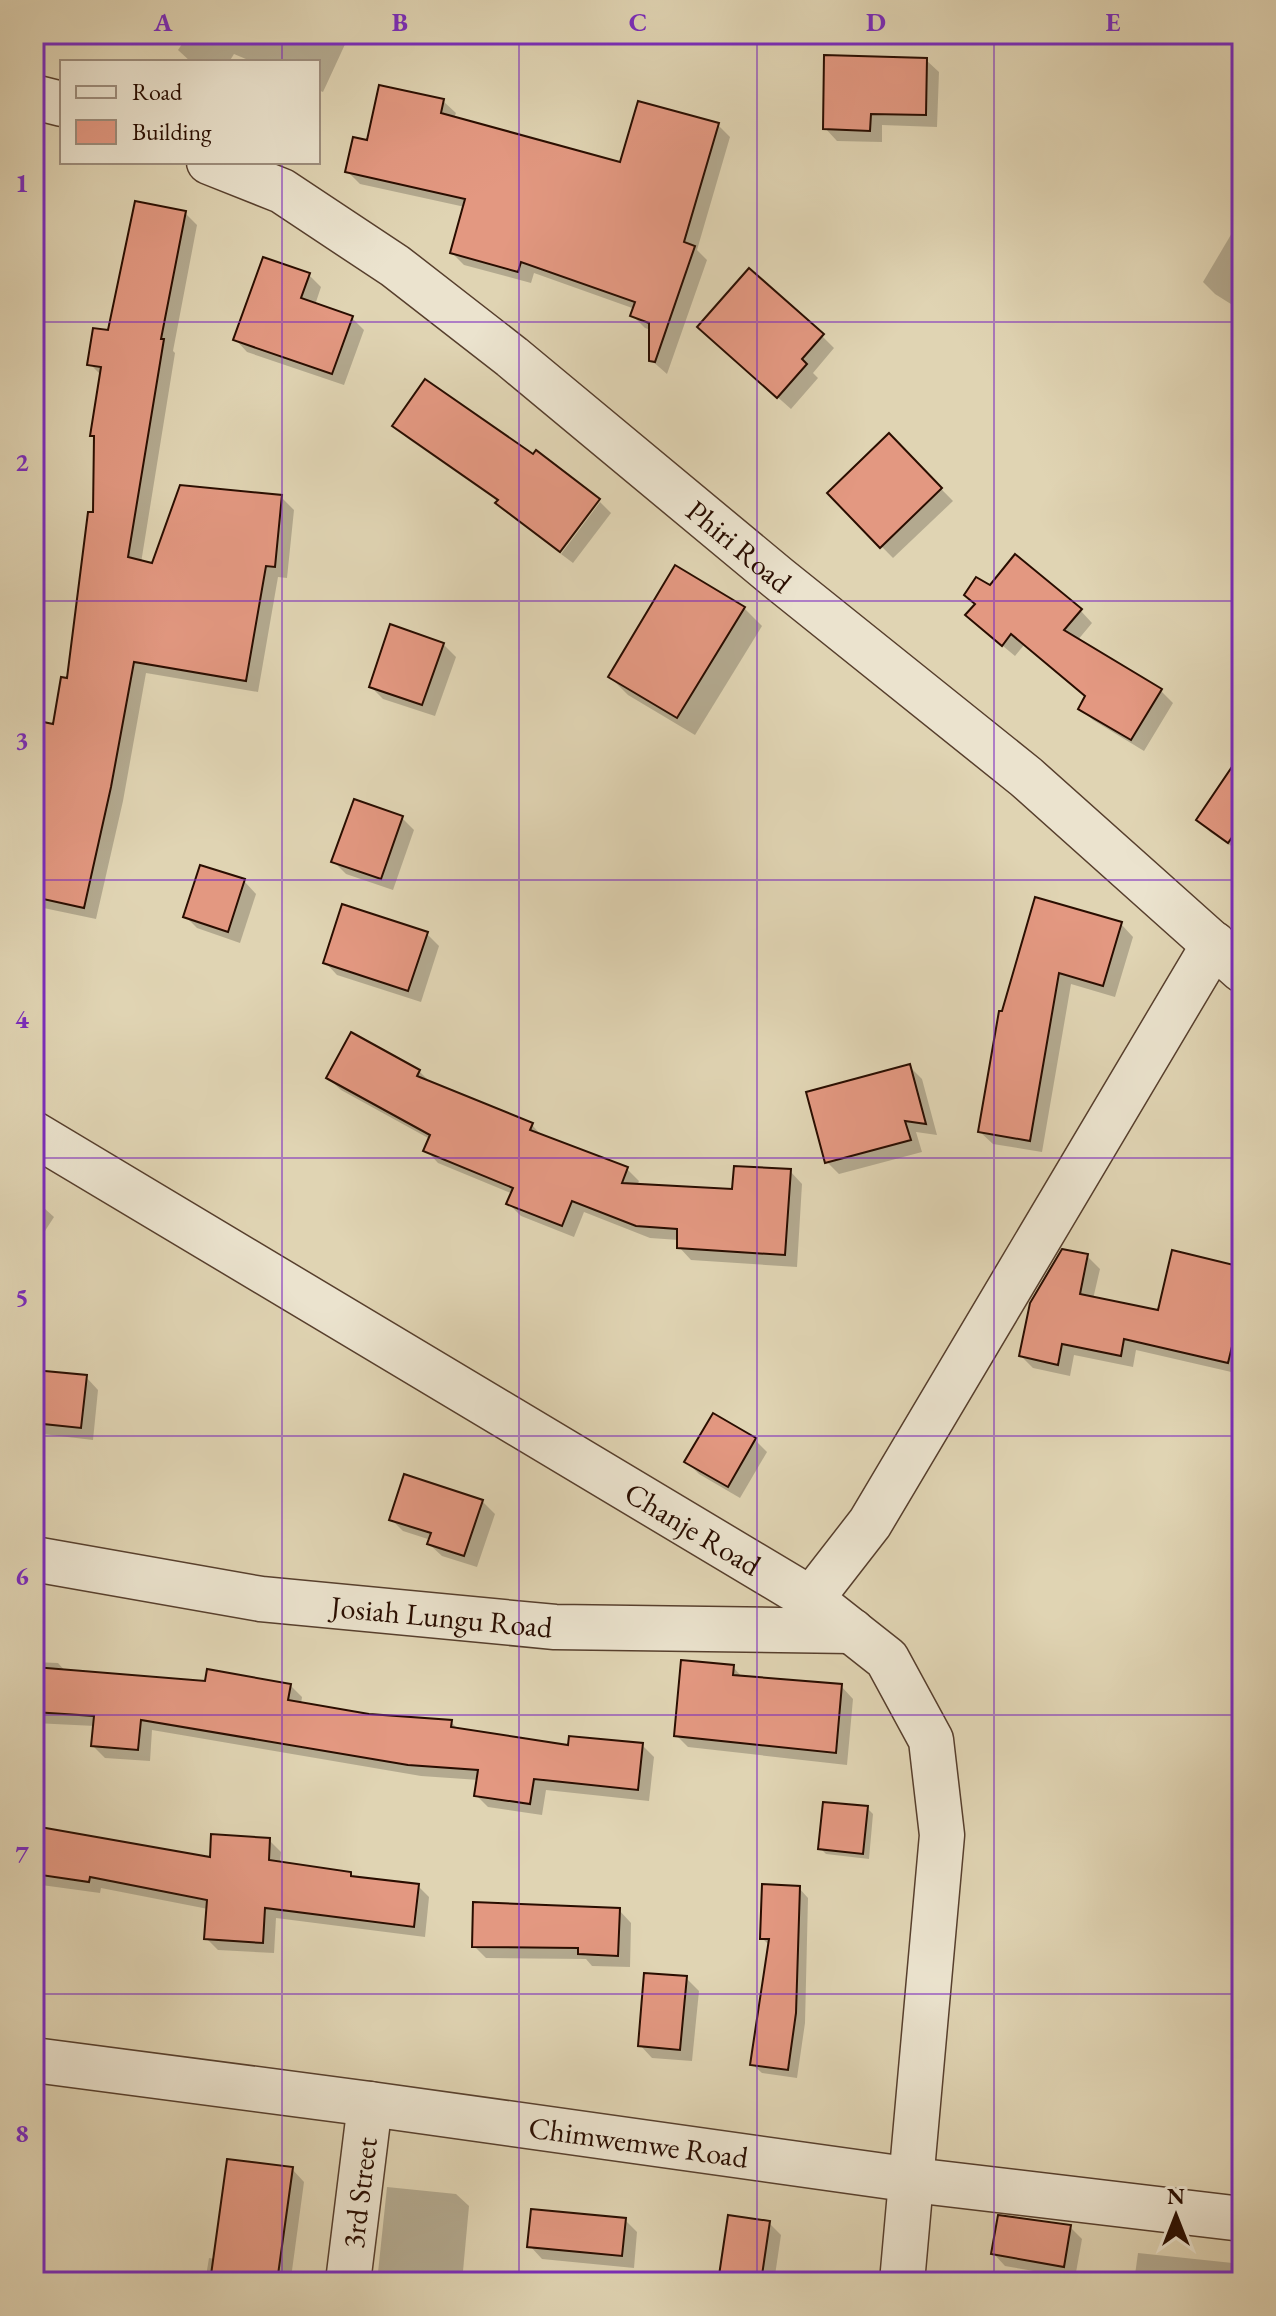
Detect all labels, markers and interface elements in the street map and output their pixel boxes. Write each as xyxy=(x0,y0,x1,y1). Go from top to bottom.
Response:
text: A xyxy=(153,5,173,39)
text: B xyxy=(392,5,408,39)
text: C xyxy=(629,5,647,39)
text: D xyxy=(866,5,886,39)
text: E xyxy=(1106,5,1121,39)
legend xyxy=(60,60,320,164)
text: Road xyxy=(132,76,183,107)
text: Building xyxy=(132,116,212,147)
text: 1 xyxy=(15,166,29,200)
text: 2 xyxy=(15,445,29,479)
street label: Phiri Road xyxy=(679,491,801,602)
text: 3 xyxy=(15,723,29,757)
text: 4 xyxy=(15,1002,29,1036)
text: 5 xyxy=(15,1280,29,1314)
street label: Chanje Road xyxy=(618,1473,769,1585)
text: 6 xyxy=(15,1559,29,1593)
street label: Josiah Lungu Road xyxy=(326,1586,555,1646)
text: 7 xyxy=(15,1837,29,1871)
street label: Chimwemwe Road xyxy=(526,2107,752,2176)
text: 8 xyxy=(15,2116,29,2150)
street label: 3rd Street xyxy=(333,2134,385,2250)
north arrow xyxy=(1136,2176,1216,2256)
text: N xyxy=(1167,2182,1185,2211)

